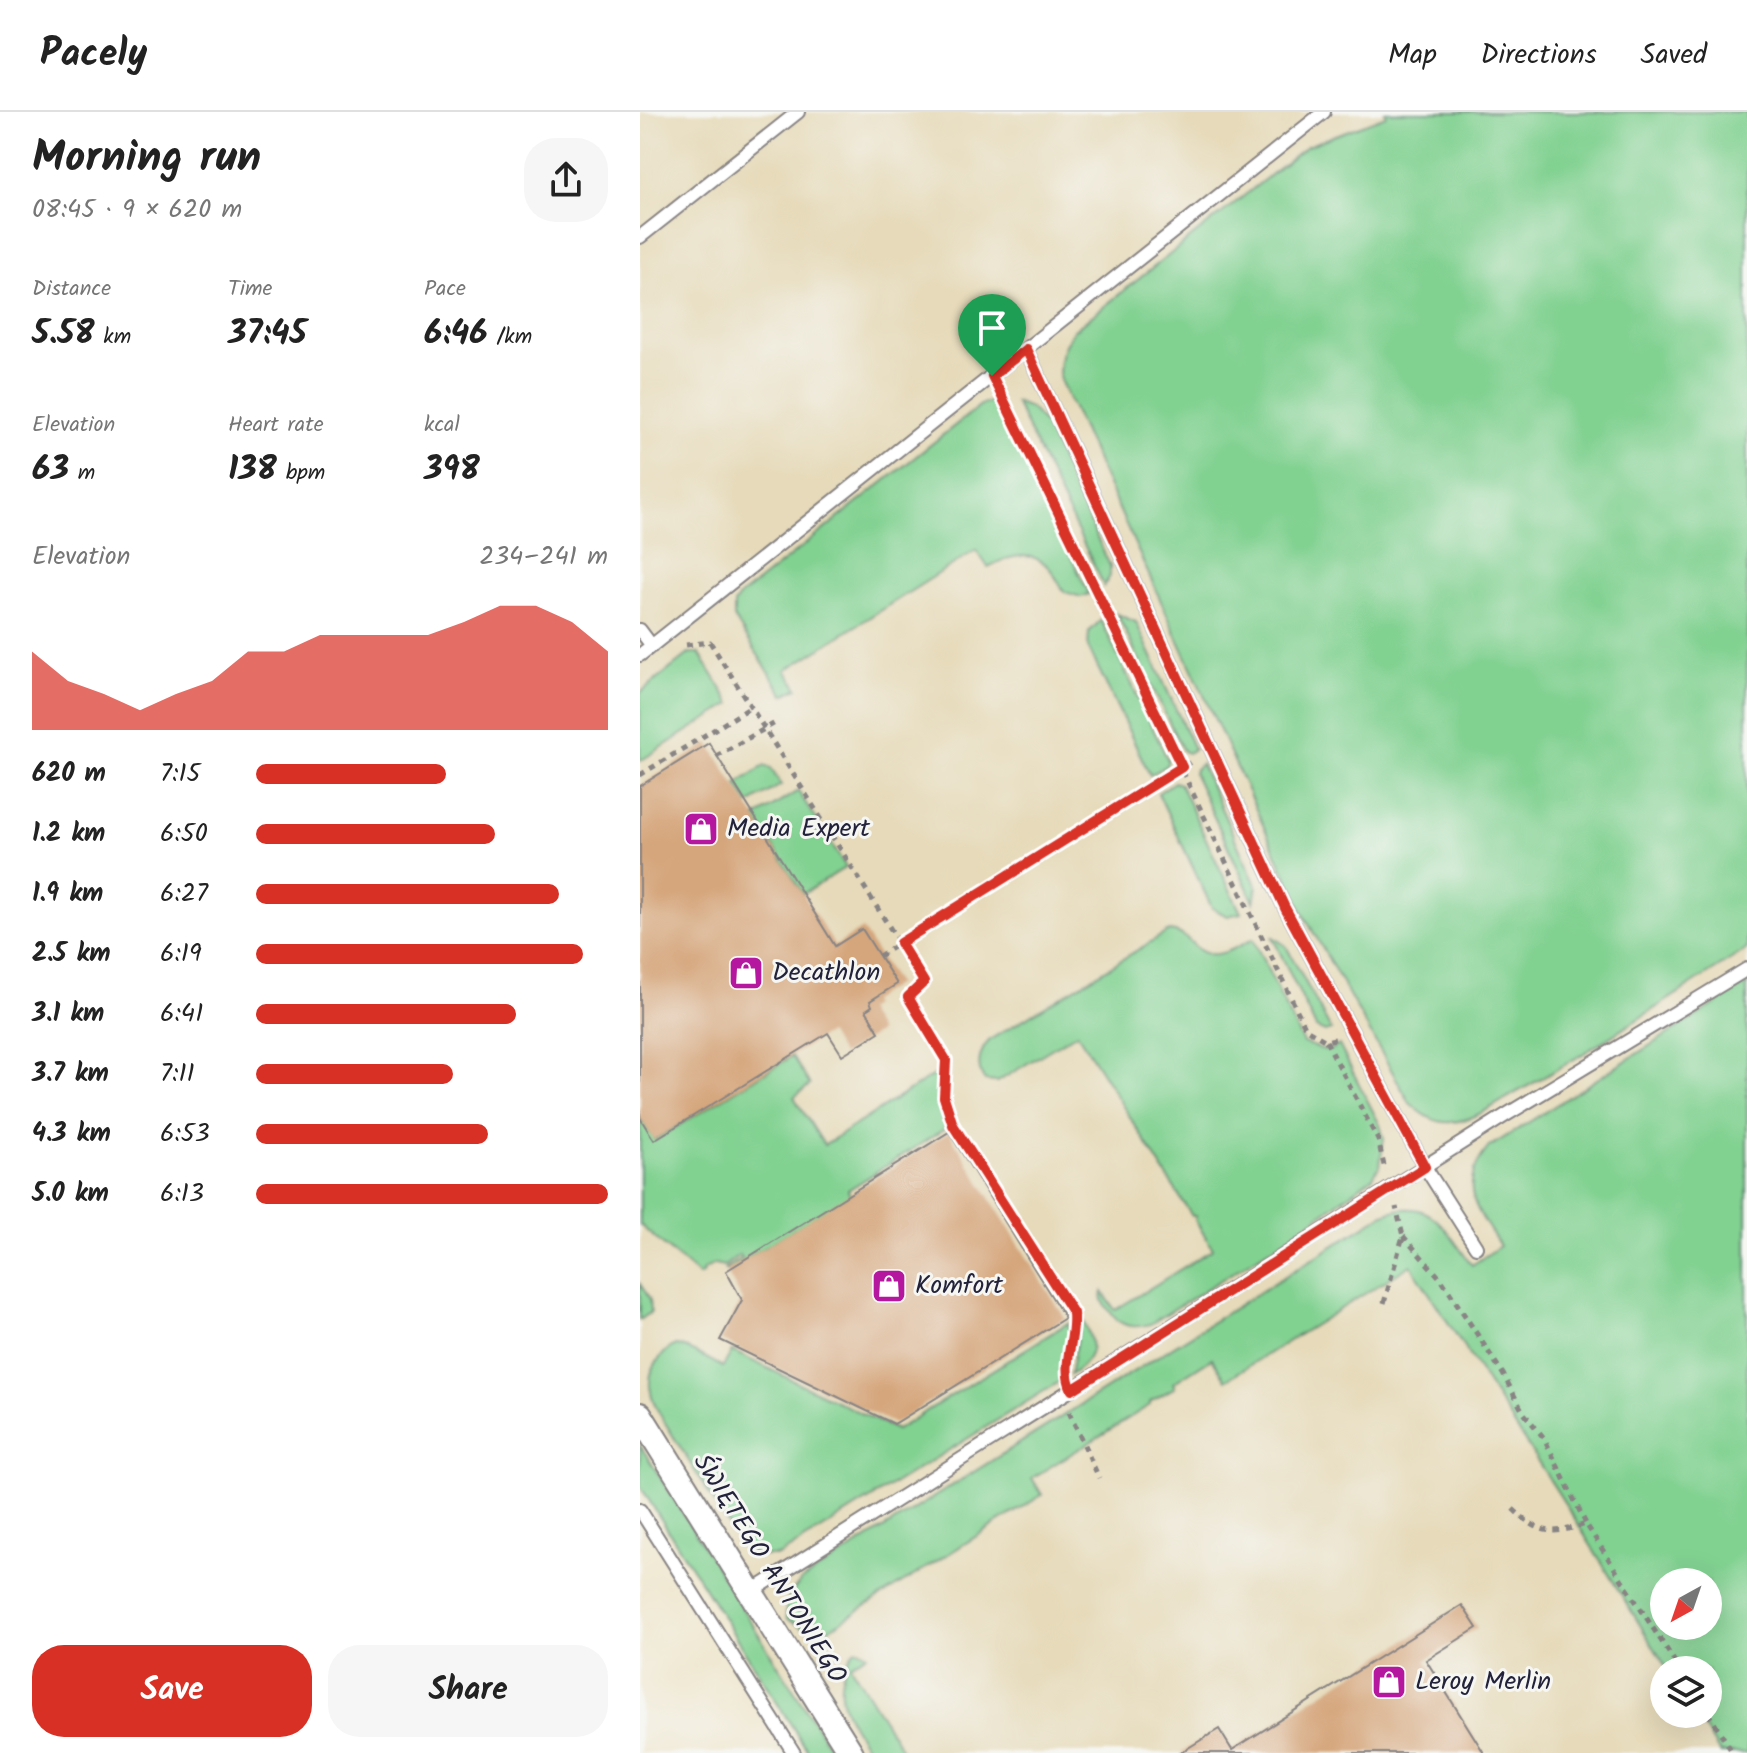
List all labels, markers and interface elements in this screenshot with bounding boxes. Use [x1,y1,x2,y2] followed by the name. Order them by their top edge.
[40,25,147,85] text: Pacely
[1388,33,1437,78] text: Map
[1481,33,1597,78] text: Directions
[1641,33,1707,78] text: Saved
[32,124,261,194] text: Morning run
[524,138,608,222] button: share
[32,189,242,231] text: 08:45 · 9 × 620 m
[32,272,111,307] text: Distance
[228,272,272,307] text: Time
[424,272,466,307] text: Pace
[958,294,1026,376] pin
[970,306,1014,350] icon: arrive
[32,307,95,361] text: 5.58
[228,307,307,361] text: 37:45
[424,307,488,361] text: 6:46
[95,320,131,355] text: km
[488,320,532,355] text: /km
[32,408,115,443] text: Elevation
[228,408,324,443] text: Heart rate
[424,408,460,443] text: kcal
[32,443,69,497] text: 63
[228,443,277,497] text: 138
[424,443,480,497] text: 398
[69,456,95,491] text: m
[277,456,325,491] text: bpm
[32,536,130,578] text: Elevation
[479,536,608,578] text: 234–241 m
[32,753,106,795] text: 620 m
[160,753,201,795] text: 7:15
[727,808,871,850] place label: Media Expert
[682,810,720,848] shop icon: Media Expert
[32,813,105,855] text: 1.2 km
[160,813,208,855] text: 6:50
[32,873,103,915] text: 1.9 km
[160,873,208,915] text: 6:27
[32,933,111,975] text: 2.5 km
[160,933,202,975] text: 6:19
[772,952,880,994] place label: Decathlon
[727,954,765,992] shop icon: Decathlon
[32,993,104,1035] text: 3.1 km
[160,993,203,1035] text: 6:41
[32,1053,109,1095] text: 3.7 km
[160,1053,195,1095] text: 7:11
[32,1113,111,1155] text: 4.3 km
[160,1113,210,1155] text: 6:53
[32,1173,109,1215] text: 5.0 km
[160,1173,204,1215] text: 6:13
[915,1265,1004,1307] place label: Komfort
[870,1267,908,1305] shop icon: Komfort
[681,1446,857,1692] street label: ŚWIĘTEGO ANTONIEGO
[1650,1568,1722,1640] north arrow
[1650,1568,1722,1728] map controls
[32,1645,312,1737] button: Save
[328,1645,608,1737] button: Share
[1650,1656,1722,1728] button: layers
[1415,1661,1551,1703] place label: Leroy Merlin
[1370,1663,1408,1701] shop icon: Leroy Merlin

